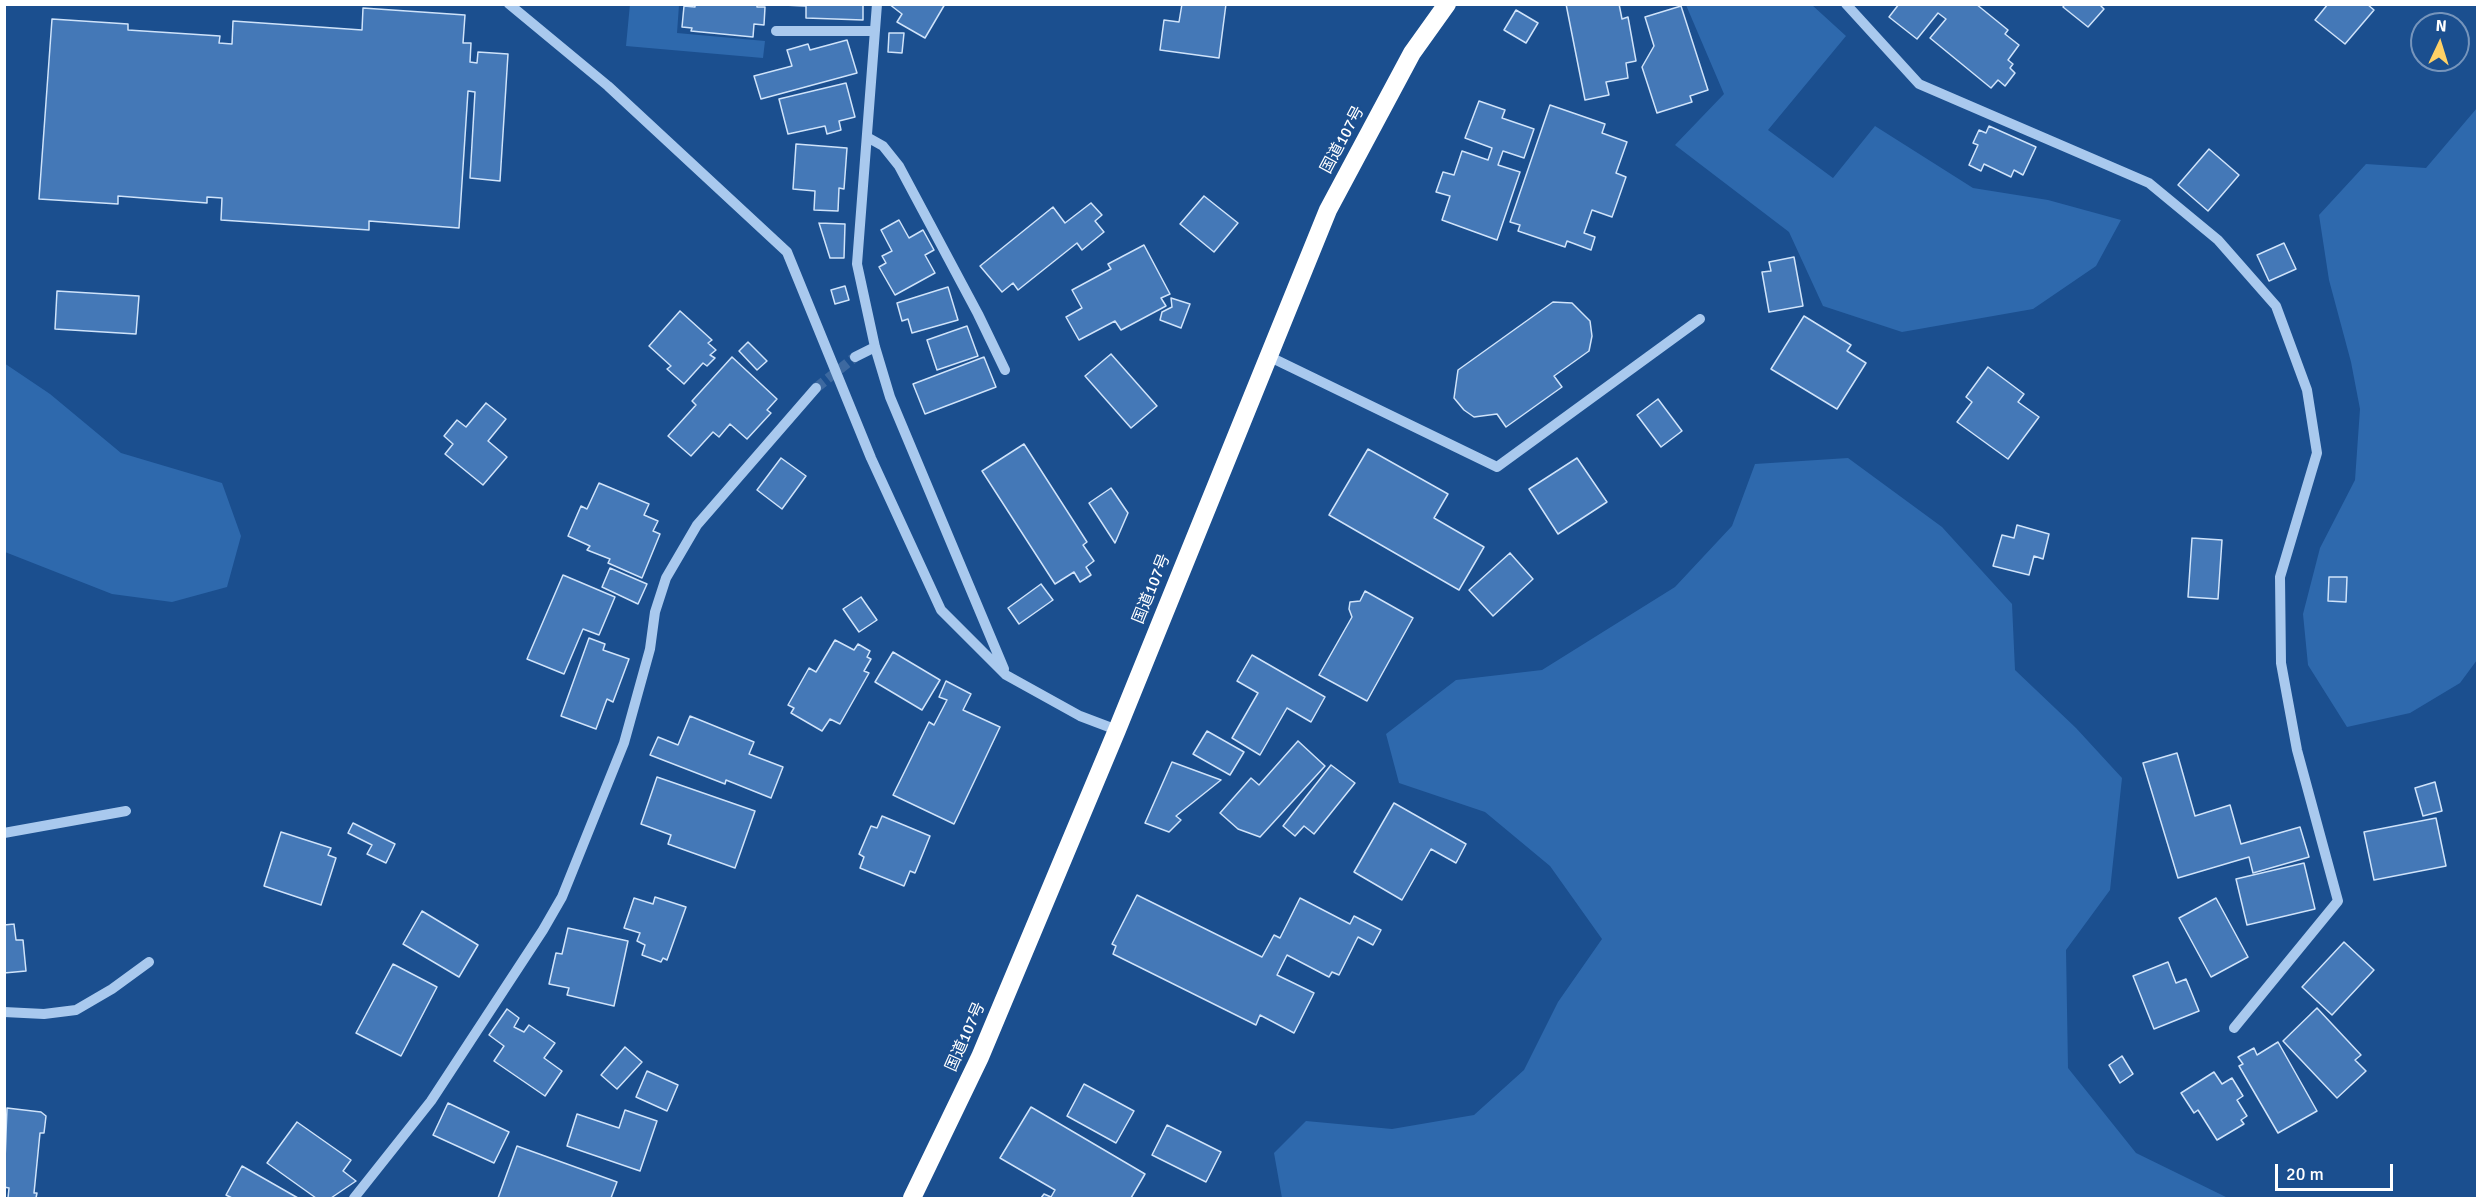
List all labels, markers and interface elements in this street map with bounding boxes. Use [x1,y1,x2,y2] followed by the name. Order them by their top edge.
[2410,12,2470,72] north arrow
[2435,16,2447,36] text: N
[1317,103,1369,177] street label: 国道107号
[1129,551,1175,627] street label: 国道107号
[942,999,990,1075] street label: 国道107号
[2278,1152,2396,1190] scale bar
[2286,1163,2324,1185] text: 20 m

